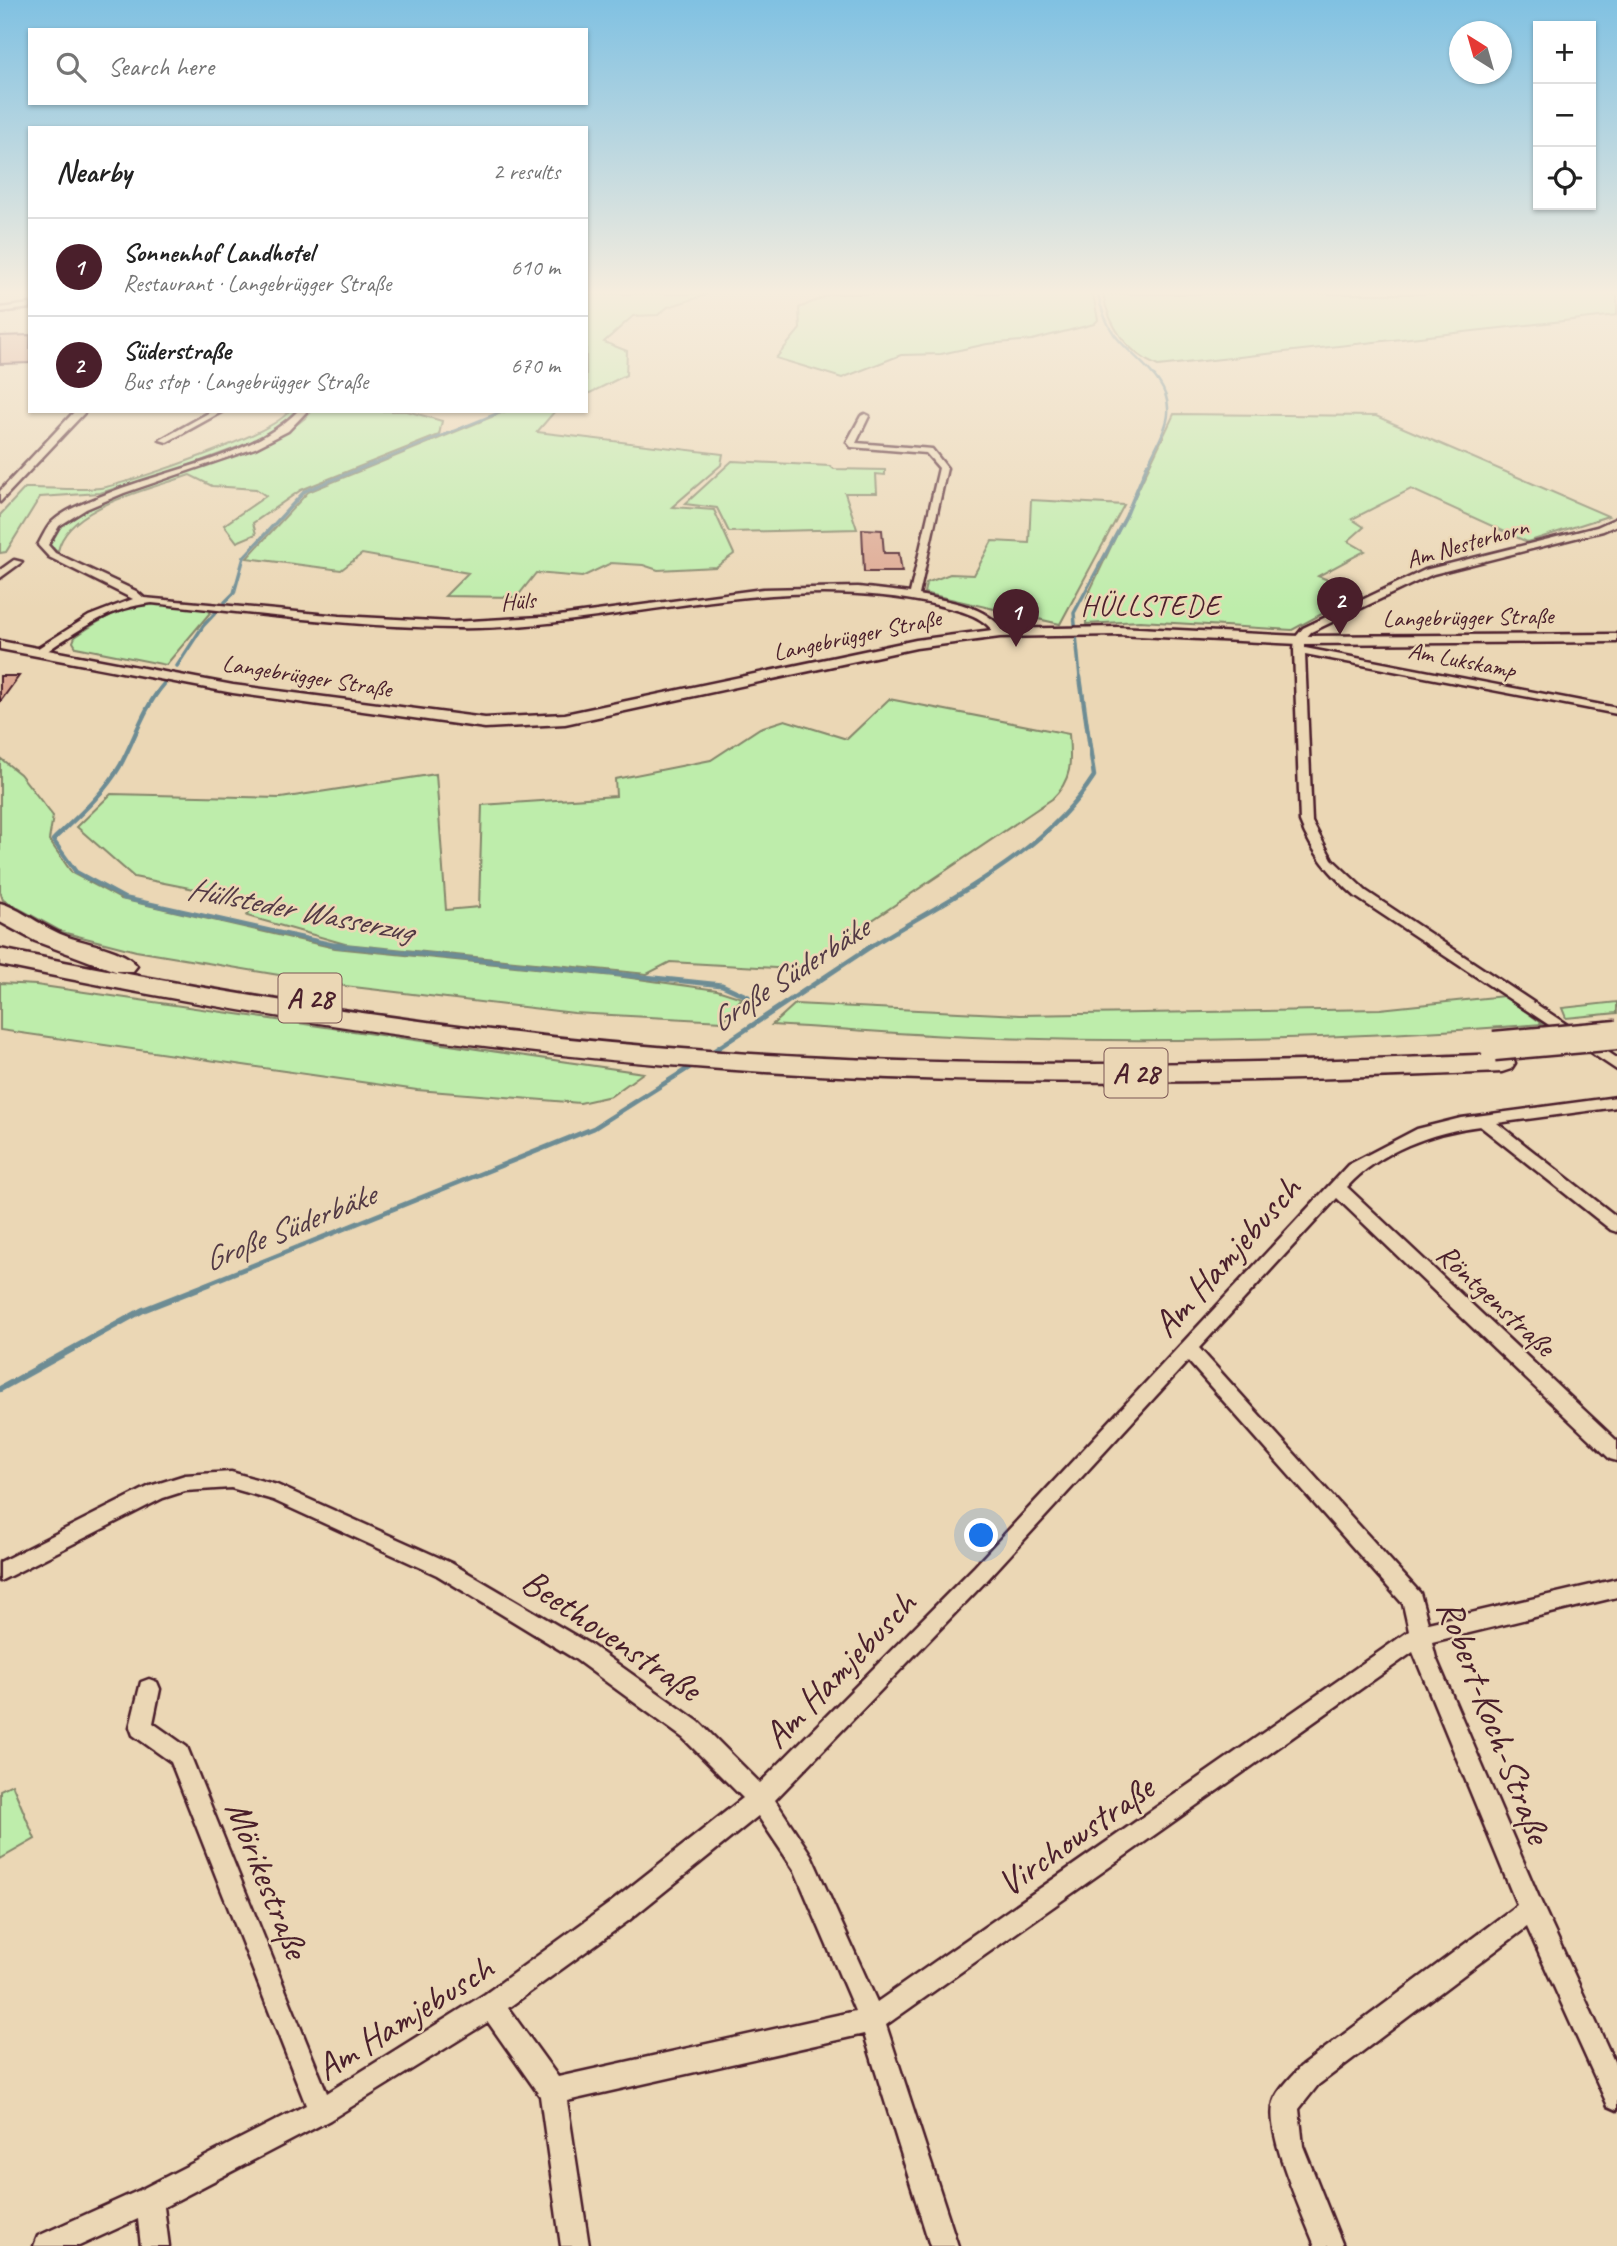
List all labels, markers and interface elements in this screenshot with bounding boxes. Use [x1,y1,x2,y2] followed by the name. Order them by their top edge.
[1449,21,1512,84] north arrow
[1533,21,1596,210] map controls
[1533,21,1596,84] button: +
[28,28,588,105] search box
[52,48,90,86] icon: search
[108,50,214,83] text: Search here
[1533,84,1596,147] button: −
[1533,147,1596,210] button: locate
[56,153,132,191] text: Nearby
[493,157,560,186] text: 2 results
[123,236,314,269] text: Sonnenhof Landhotel
[74,253,84,282] text: 1
[511,253,560,282] text: 610 m
[123,269,391,298] text: Restaurant · Langebrügger Straße
[123,334,231,367] text: Süderstraße
[74,351,84,380] text: 2
[511,351,560,380] text: 670 m
[123,367,368,396] text: Bus stop · Langebrügger Straße
[1403,511,1532,575] street label: Am Nesterhorn
[1317,577,1363,635] pin: 2
[500,585,538,617] street label: Hüls
[1081,588,1222,623] district label: HÜLLSTEDE
[993,589,1039,647] pin: 1
[1382,600,1556,633] street label: Langebrügger Straße
[770,602,946,667] street label: Langebrügger Straße
[1406,635,1520,685] street label: Am Lukskamp
[220,648,396,705] street label: Langebrügger Straße
[184,868,420,952] water label: Hüllsteder Wasserzug
[702,905,880,1041] water label: Große Süderbäke
[278,974,342,1023] road number: A 28
[1104,1048,1168,1098] road number: A 28
[1142,1165,1312,1347] street label: Am Hamjebusch
[197,1173,385,1280] water label: Große Süderbäke
[1429,1235,1565,1366] street label: Röntgenstraße
[964,1518,998,1552] your location
[513,1557,713,1713] street label: Beethovenstraße
[753,1579,927,1758] street label: Am Hamjebusch
[1427,1593,1564,1852] street label: Robert-Koch-Straße
[988,1763,1165,1906] street label: Virchowstraße
[215,1794,321,1968] street label: Mörikestraße
[307,1943,503,2091] street label: Am Hamjebusch

